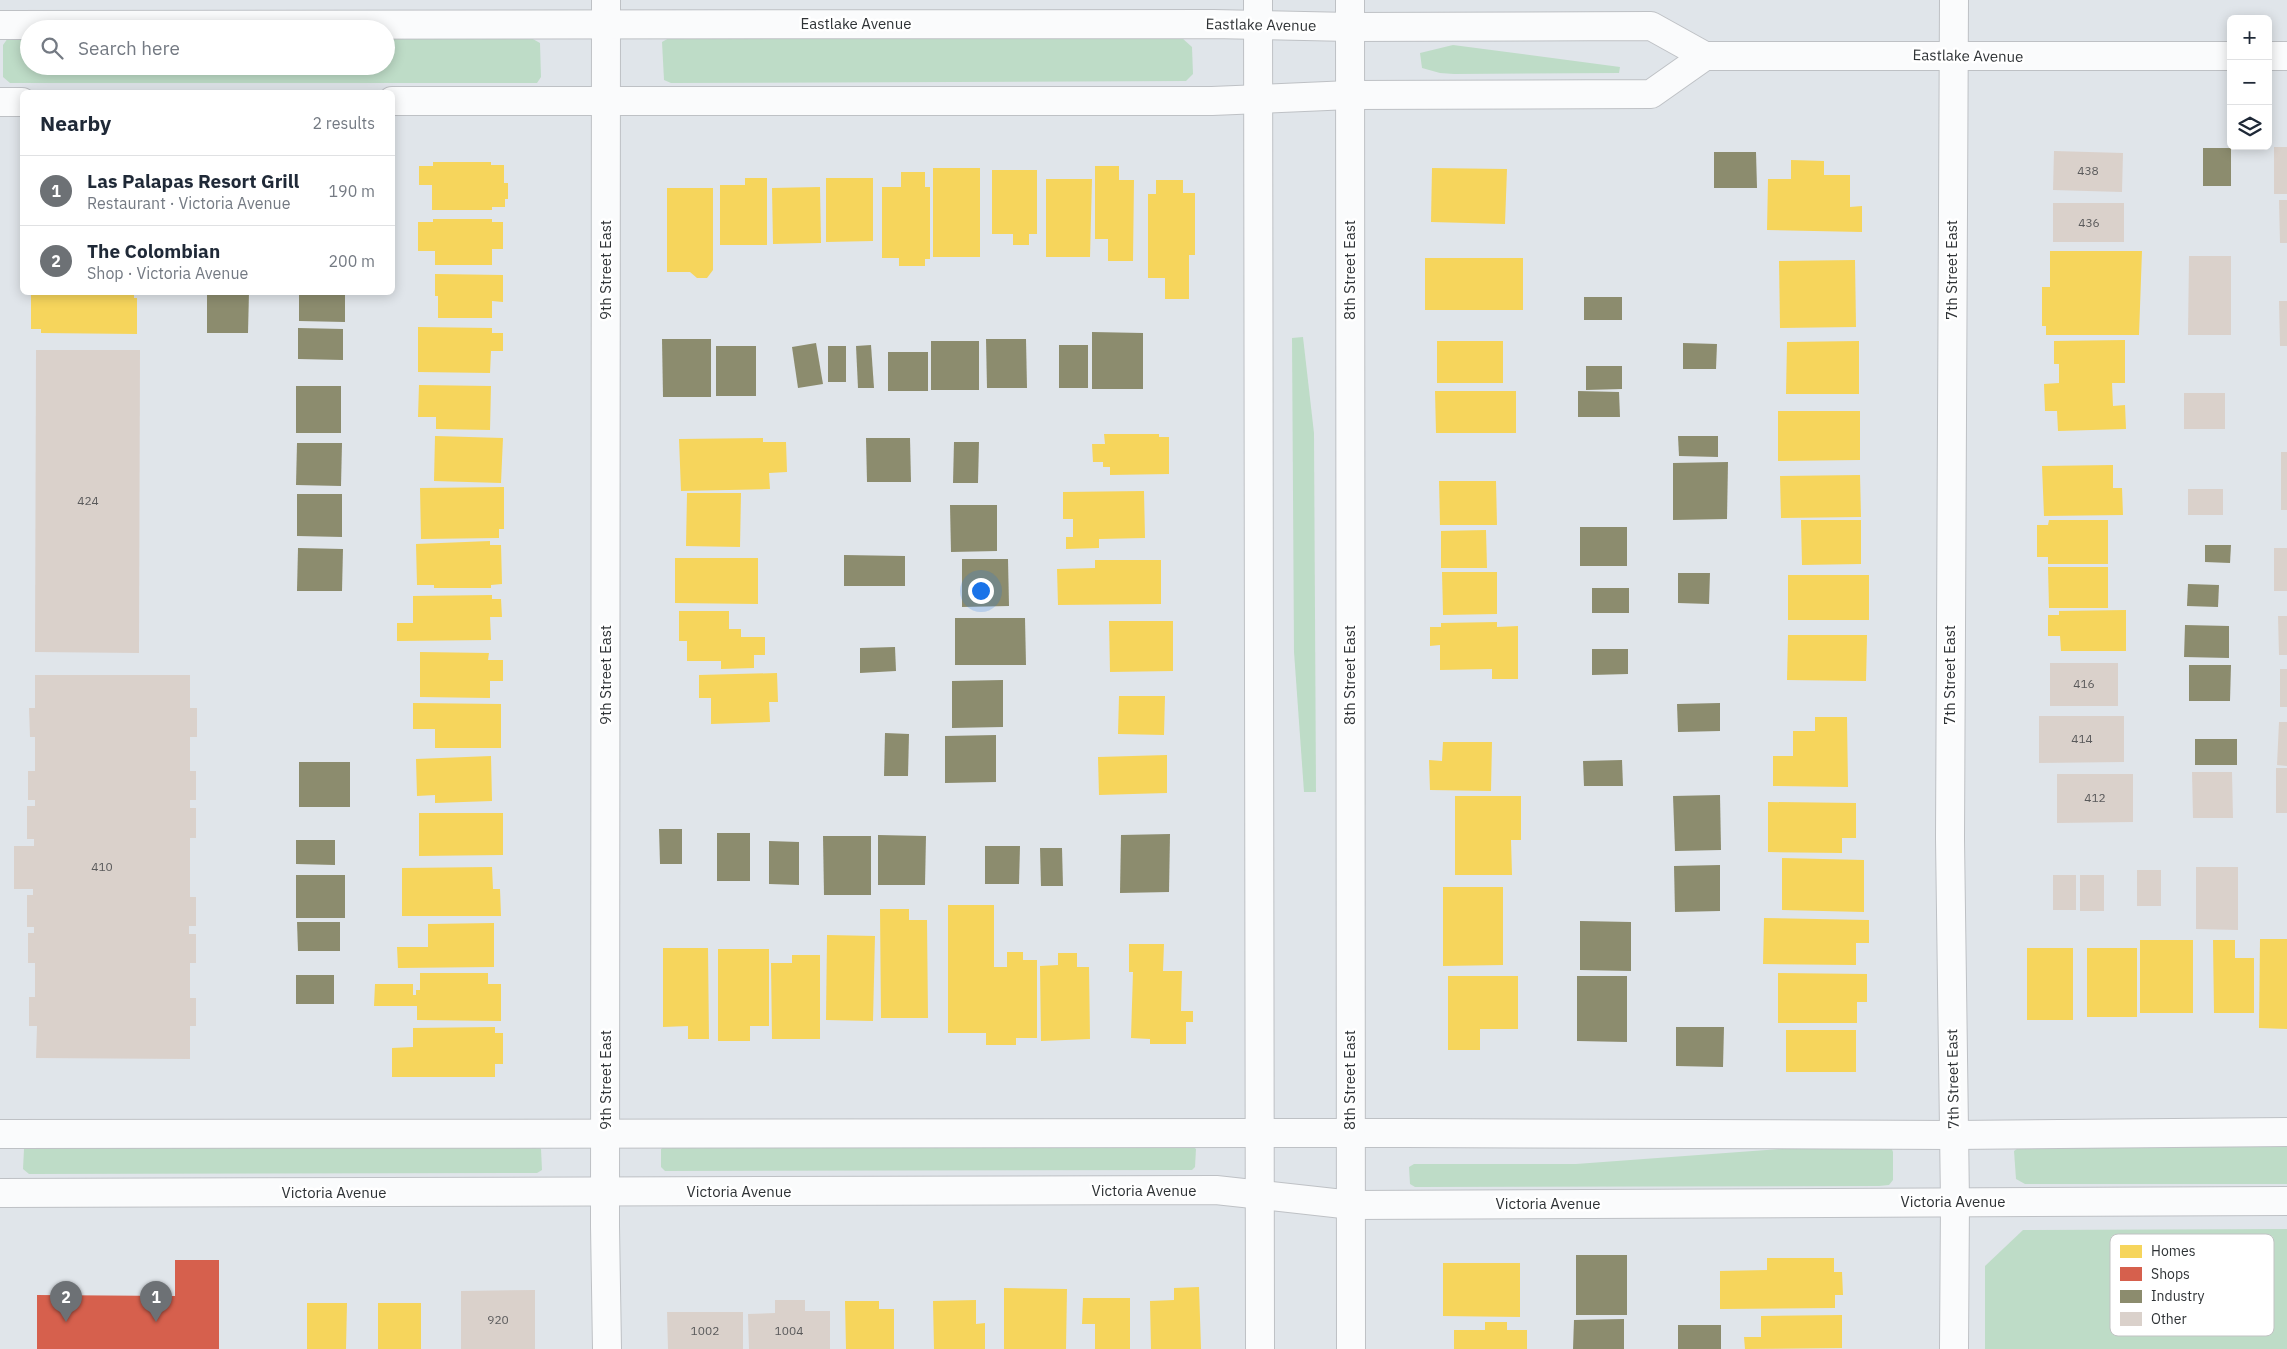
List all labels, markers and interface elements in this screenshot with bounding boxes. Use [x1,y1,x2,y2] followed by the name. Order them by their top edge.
[801,14,911,33] street label: Eastlake Avenue
[1205,14,1317,35] street label: Eastlake Avenue
[2227,15,2272,150] map controls
[2227,15,2272,60] button: +
[20,20,395,75] search box
[38,34,66,62] icon: search
[78,36,180,60] text: Search here
[1912,45,2024,66] street label: Eastlake Avenue
[2227,60,2272,105] button: −
[2227,105,2272,150] button: layers
[40,109,111,137] text: Nearby
[312,113,375,133] text: 2 results
[2077,163,2099,178] house number: 438
[87,169,299,193] text: Las Palapas Resort Grill
[51,181,61,201] text: 1
[328,181,375,201] text: 190 m
[87,193,290,213] text: Restaurant · Victoria Avenue
[2078,215,2100,230] house number: 436
[596,220,615,320] street label: 9th Street East
[1340,220,1359,320] street label: 8th Street East
[1942,220,1961,320] street label: 7th Street East
[87,239,220,263] text: The Colombian
[51,251,61,271] text: 2
[328,251,375,271] text: 200 m
[87,263,248,283] text: Shop · Victoria Avenue
[77,493,99,508] house number: 424
[968,578,994,604] your location
[596,625,615,725] street label: 9th Street East
[1340,625,1359,725] street label: 8th Street East
[1940,625,1959,725] street label: 7th Street East
[2073,676,2095,691] house number: 416
[2071,731,2093,746] house number: 414
[2084,790,2106,805] house number: 412
[91,859,113,874] house number: 410
[1942,1029,1963,1129] street label: 7th Street East
[596,1030,615,1130] street label: 9th Street East
[1340,1030,1359,1130] street label: 8th Street East
[1092,1181,1196,1200] street label: Victoria Avenue
[687,1182,791,1201] street label: Victoria Avenue
[282,1183,386,1202] street label: Victoria Avenue
[1901,1192,2005,1211] street label: Victoria Avenue
[1496,1194,1600,1213] street label: Victoria Avenue
[2110,1234,2274,1336] legend
[2151,1242,2196,1260] text: Homes
[2151,1265,2190,1283] text: Shops
[50,1281,82,1322] pin: 2
[140,1281,172,1322] pin: 1
[2151,1287,2205,1305] text: Industry
[2151,1310,2187,1328] text: Other
[487,1312,509,1327] house number: 920
[691,1323,719,1338] house number: 1002
[775,1323,803,1338] house number: 1004

